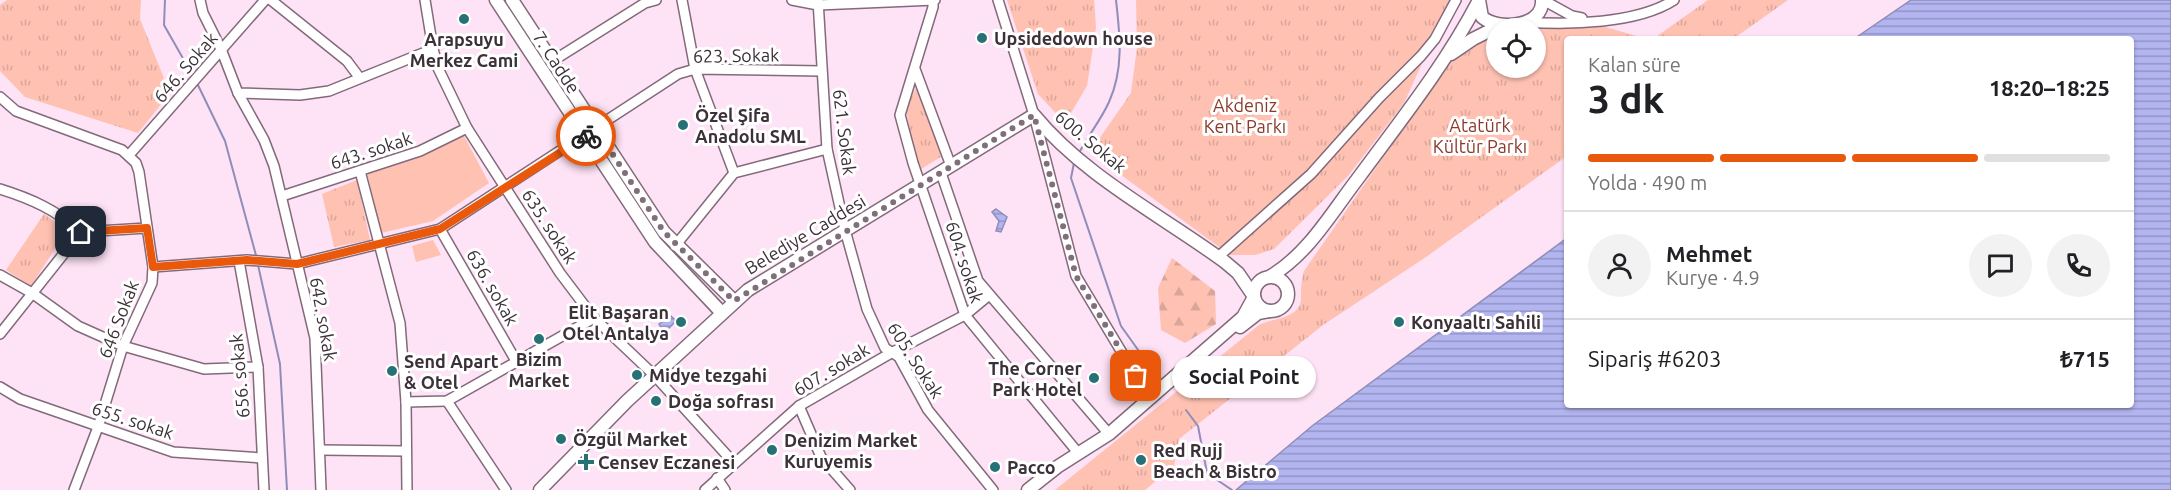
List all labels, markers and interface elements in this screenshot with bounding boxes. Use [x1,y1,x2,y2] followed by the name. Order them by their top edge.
[457,12,471,26] marker: Arapsuyu Merkez Cami
[1486,18,1546,78] map controls
[1486,18,1546,78] button: locate
[530,27,584,97] street label: 7. Cadde
[149,28,221,106] street label: 646. Sokak
[994,28,1153,48] place label: Upsidedown house
[410,29,518,70] place label: Arapsuyu Merkez Cami
[975,31,989,45] marker: Upsidedown house
[693,44,779,66] street label: 623. Sokak
[1588,53,1681,76] text: Kalan süre
[1989,75,2110,100] text: 18:20–18:25
[1588,77,1664,120] text: 3 dk
[830,88,860,176] street label: 621. Sokak
[1204,95,1286,136] park label: Akdeniz Kent Parkı
[695,105,806,146] place label: Özel Şifa Anadolu SML
[556,106,616,166] courier
[1051,106,1131,176] street label: 600. Sokak
[1433,115,1527,156] park label: Atatürk Kültür Parkı
[676,118,690,132] marker: Özel Şifa Anadolu SML
[570,120,603,153] icon: bike
[328,127,414,173] street label: 643. sokak
[1588,171,1707,194] text: Yolda · 490 m
[519,185,581,267] street label: 635. sokak
[741,190,869,278] street label: Belediye Caddesi
[55,206,106,257] pin
[64,215,97,248] icon: home
[942,219,988,305] street label: 604. sokak
[1588,234,1651,297] button: person
[1969,234,2032,297] button: chat
[2047,234,2110,297] button: phone
[1666,241,1752,266] text: Mehmet
[463,245,523,329] street label: 636. sokak
[1666,266,1760,289] text: Kurye · 4.9
[307,276,341,362] street label: 642. sokak
[94,277,142,361] street label: 646 Sokak
[562,302,669,343] place label: Elit Başaran Otel Antalya
[1411,312,1541,332] place label: Konyaaltı Sahili
[674,315,688,329] marker: Elit Başaran Otel Antalya
[1392,315,1406,329] marker: Konyaaltı Sahili
[884,318,948,402] street label: 605. Sokak
[532,332,546,346] marker: Bizim Market
[225,333,253,419] street label: 656. sokak
[790,339,872,399] street label: 607. sokak
[1588,346,1721,371] text: Sipariş #6203
[2060,346,2110,371] text: ₺715
[509,349,570,390] place label: Bizim Market
[1110,350,1161,401] pin
[404,351,499,392] place label: Send Apart & Otel
[1172,355,1316,397] callout: Social Point
[988,358,1083,399] place label: The Corner Park Hotel
[1119,359,1152,392] icon: bag
[385,364,399,378] marker: Send Apart & Otel
[649,365,767,385] place label: Midye tezgahi
[1189,365,1299,388] text: Social Point
[630,368,644,382] marker: Midye tezgahi
[1087,371,1101,385] marker: The Corner Park Hotel
[668,391,774,411] place label: Doğa sofrası
[649,394,663,408] marker: Doğa sofrası
[90,397,176,443] street label: 655. sokak
[573,429,688,449] place label: Özgül Market
[784,430,918,471] place label: Denizim Market Kuruyemis
[554,432,568,446] marker: Özgül Market
[1153,440,1277,481] place label: Red Rujj Beach & Bistro
[765,443,779,457] marker: Denizim Market Kuruyemis
[598,452,735,472] place label: Censev Eczanesi
[1134,453,1148,467] marker: Red Rujj Beach & Bistro
[579,455,593,469] marker: Censev Eczanesi
[1007,457,1056,477] place label: Pacco
[988,460,1002,474] marker: Pacco

